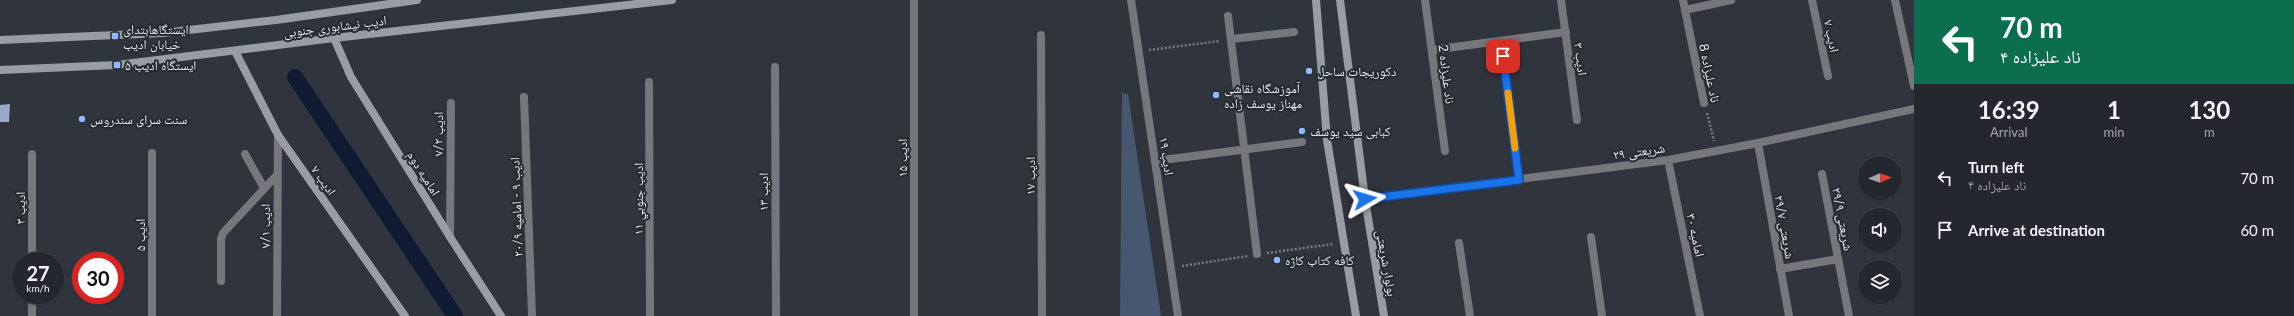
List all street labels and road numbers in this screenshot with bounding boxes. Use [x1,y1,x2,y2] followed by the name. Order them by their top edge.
[283,12,388,41] street label: ادیب نیشابوری جنوبی
[1820,18,1843,54] street label: ادیب ۷
[1571,42,1591,76] street label: ادیب ۳
[1695,42,1724,104] street label: ناد علیزاده 8
[1434,43,1459,105] street label: ناد علیزاده 2
[430,112,446,156] street label: ادیب ۷/۲
[1156,136,1178,176] street label: ادیب ۱۹
[894,139,910,177] street label: ادیب ۱۵
[1612,139,1666,164] street label: شریعتی ۲۹
[403,148,444,199] street label: امامیه دوم
[506,157,526,257] street label: ادیب ۹ - امامیه ۲۰/۹
[1022,157,1038,195] street label: ادیب ۱۷
[308,162,340,198] street label: ادیب ۷
[630,163,649,235] street label: ادیب جنوبي ١١
[755,173,771,211] street label: ادیب ۱۳
[1828,186,1857,252] street label: شریعتی ۲۹/۹
[12,192,28,224] street label: ادیب ۳
[1771,194,1798,260] street label: شریعتی ۲۹/۷
[257,204,273,248] street label: ادیب ۷/۱
[1683,212,1708,258] street label: امامیه ۳۰
[132,219,148,251] street label: ادیب ۵
[1372,229,1401,298] street label: بولوار شریعتی

